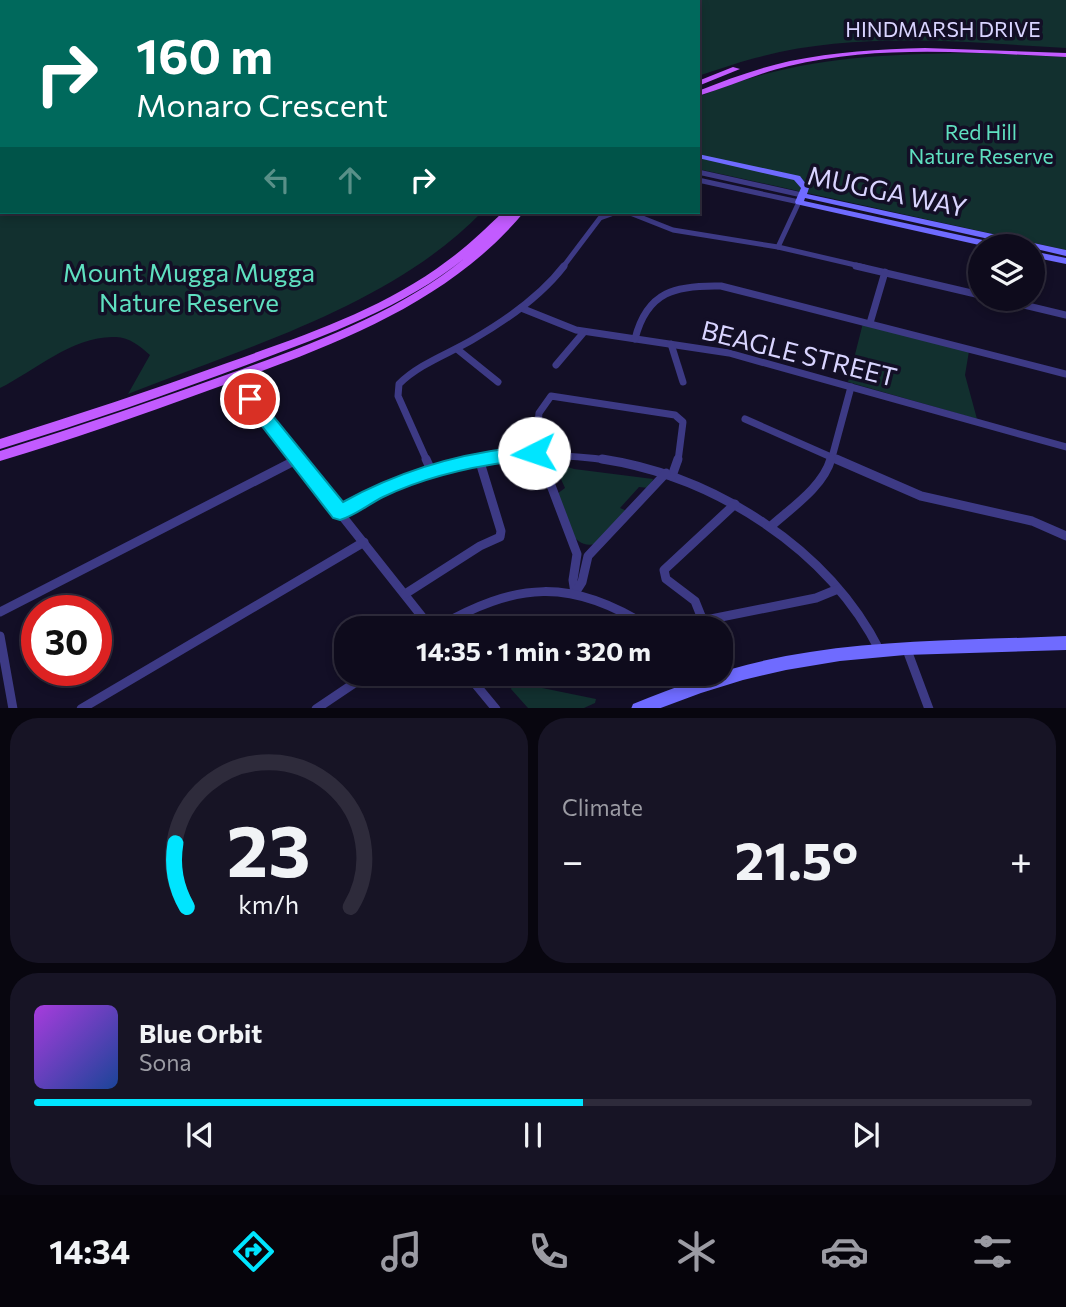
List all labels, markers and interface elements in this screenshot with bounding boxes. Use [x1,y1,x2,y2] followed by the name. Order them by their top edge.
[845,16,1041,41] street label: HINDMARSH DRIVE
[136,24,273,84] text: 160 m
[21,28,112,119] icon: right
[136,84,388,124] text: Monaro Crescent
[908,119,1054,168] park label: Red Hill Nature Reserve
[805,159,970,223] street label: MUGGA WAY
[258,161,296,199] icon: left
[331,161,369,199] icon: ahead
[404,161,442,199] icon: right
[968,234,1045,311] map controls
[968,234,1045,311] button: layers
[63,256,315,317] park label: Mount Mugga Mugga Nature Reserve
[698,313,900,392] street label: BEAGLE STREET
[220,369,280,429] pin
[231,380,269,418] icon: arrive
[497,416,571,490] position arrow
[21,595,112,686] speed limit sign: 30
[416,635,651,666] text: 14:35 · 1 min · 320 m
[562,793,643,821] text: Climate
[227,803,311,892] text: 23
[735,827,858,891] text: 21.5°
[562,836,584,883] text: −
[1010,836,1032,883] text: +
[239,888,299,918] text: km/h
[139,1017,262,1048] text: Blue Orbit
[139,1048,191,1076] text: Sona
[181,1116,219,1154] icon: previous
[514,1116,552,1154] icon: pause
[847,1116,885,1154] icon: next
[229,1227,278,1276] icon: directions
[377,1227,426,1276] icon: music
[524,1227,573,1276] icon: phone
[672,1227,721,1276] icon: climate
[820,1227,869,1276] icon: car
[968,1227,1017,1276] icon: filters
[49,1231,130,1271] text: 14:34

